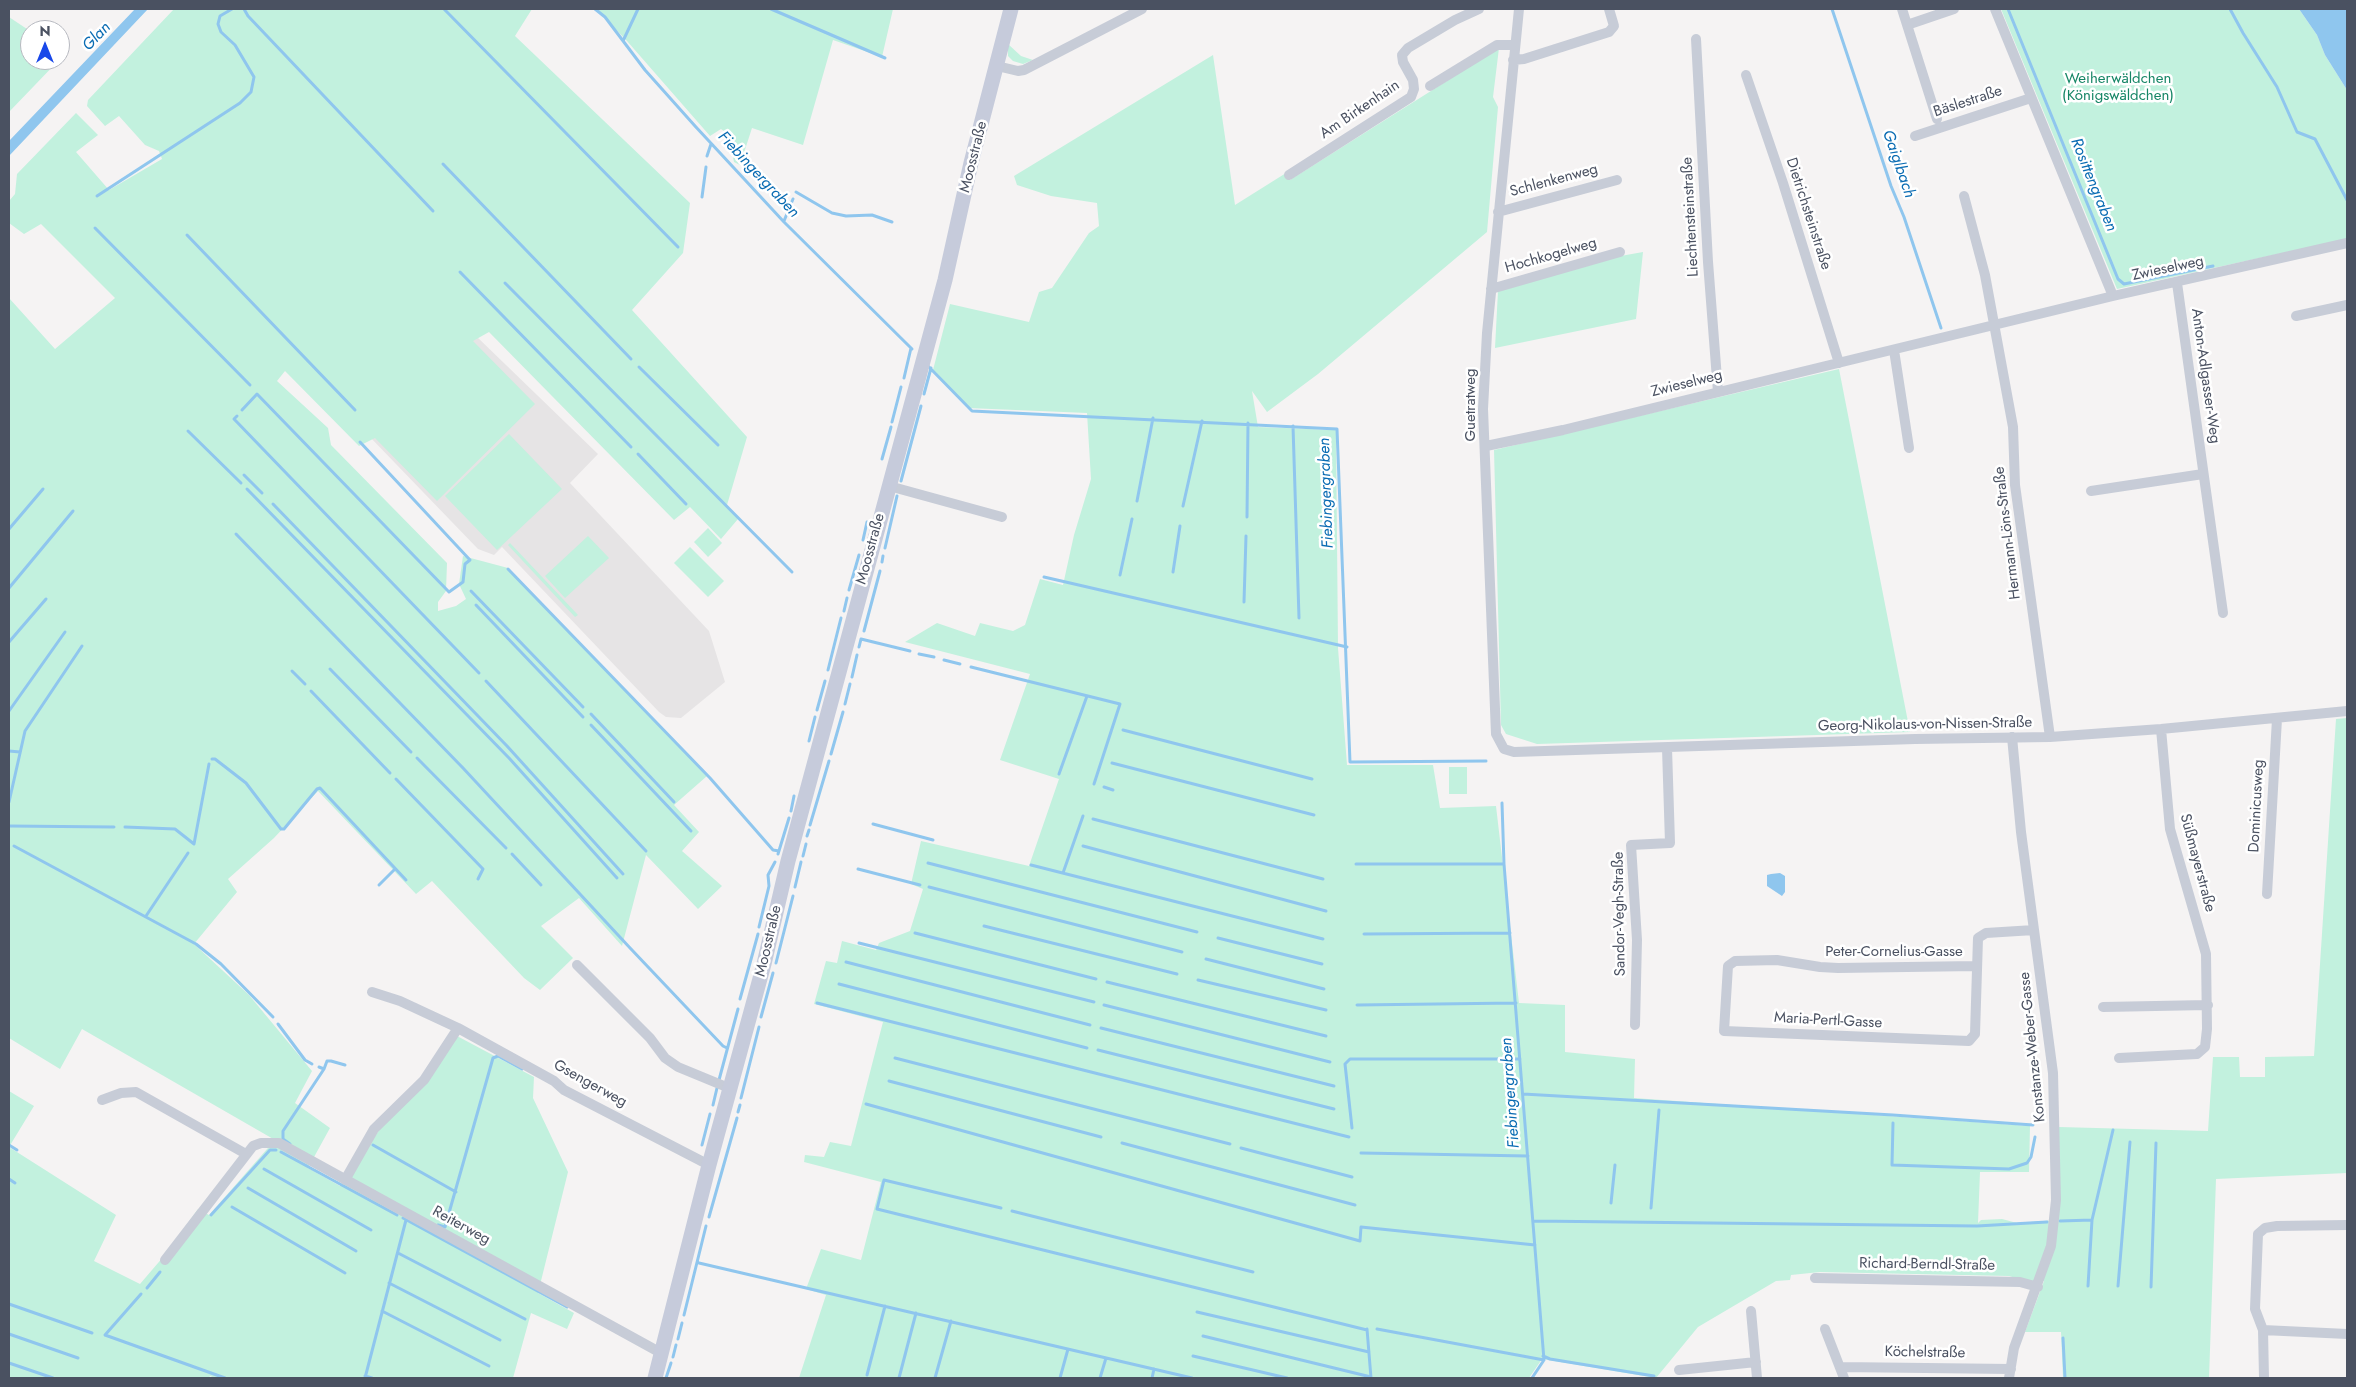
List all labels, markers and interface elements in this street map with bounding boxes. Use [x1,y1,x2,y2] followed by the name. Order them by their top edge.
[79,19,115,55] water label: Glan
[20,20,70,70] north arrow
[39,21,51,41] text: N
[2062,70,2174,105] park label: Weiherwäldchen (Königswäldchen)
[1317,77,1403,143] street label: Am Birkenhain
[1931,82,2005,122] street label: Bäslestraße
[956,120,992,194] street label: Moosstraße
[713,128,803,222] water label: Fiebingergraben
[1877,128,1919,200] water label: Gaiglbach
[2066,135,2120,235] water label: Rosittengraben
[1781,156,1835,272] street label: Dietrichsteinstraße
[1679,157,1703,277] street label: Liechtensteinstraße
[1508,161,1600,201] street label: Schlenkenweg
[1503,234,1599,278] street label: Hochkogelweg
[2131,253,2205,285] street label: Zwieselweg
[2187,307,2223,445] street label: Anton-Adlgasser-Weg
[1650,366,1724,402] street label: Zwieselweg
[1462,368,1480,442] street label: Guetratweg
[1315,437,1339,549] water label: Fiebingergraben
[1991,466,2025,600] street label: Hermann-Löns-Straße
[853,512,889,586] street label: Moosstraße
[1818,714,2032,736] street label: Georg-Nikolaus-von-Nissen-Straße
[2246,759,2268,853] street label: Dominicusweg
[2175,812,2219,914] street label: Süßmayerstraße
[1610,851,1630,977] street label: Sandor-Vegh-Straße
[752,904,786,978] street label: Moosstraße
[1825,943,1963,961] street label: Peter-Cornelius-Gasse
[2016,971,2050,1123] street label: Konstanze-Weber-Gasse
[1773,1009,1883,1033] street label: Maria-Pertl-Gasse
[1498,1037,1524,1149] water label: Fiebingergraben
[550,1056,630,1112] street label: Gsengerweg
[429,1203,493,1249] street label: Reiterweg
[1859,1255,1995,1275] street label: Richard-Berndl-Straße
[1885,1343,1965,1363] street label: Köchelstraße

